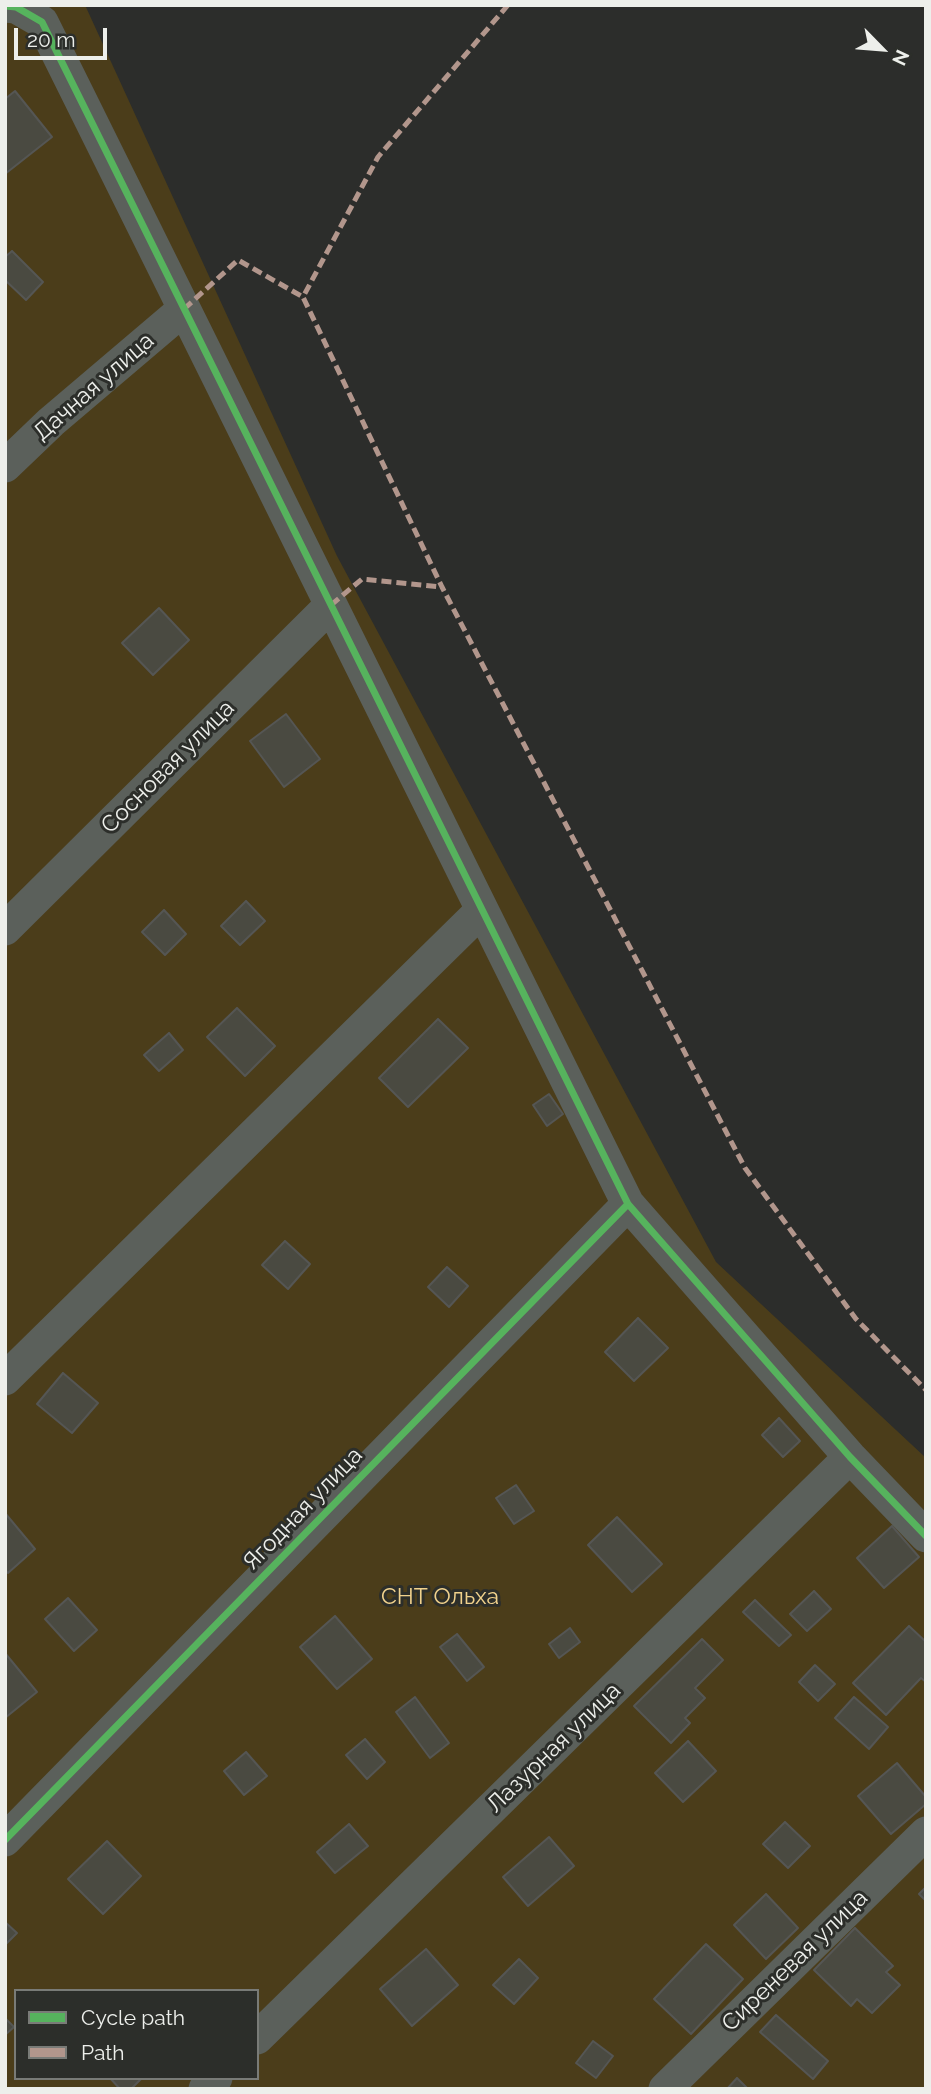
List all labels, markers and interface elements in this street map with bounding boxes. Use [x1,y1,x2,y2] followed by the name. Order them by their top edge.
[18,14,110,58] scale bar
[847,14,917,84] north arrow
[27,27,75,52] text: 20 m
[888,47,914,69] text: N
[28,327,160,447] street label: Дачная улица
[96,695,240,839] street label: Сосновая улица
[238,1442,368,1576] street label: Ягодная улица
[381,1583,499,1611] park label: СНТ Ольха
[481,1677,627,1819] street label: Лазурная улица
[716,1884,874,2038] street label: Сиреневая улица
[14,1989,259,2080] legend
[81,2005,185,2030] text: Cycle path
[81,2040,125,2065] text: Path

